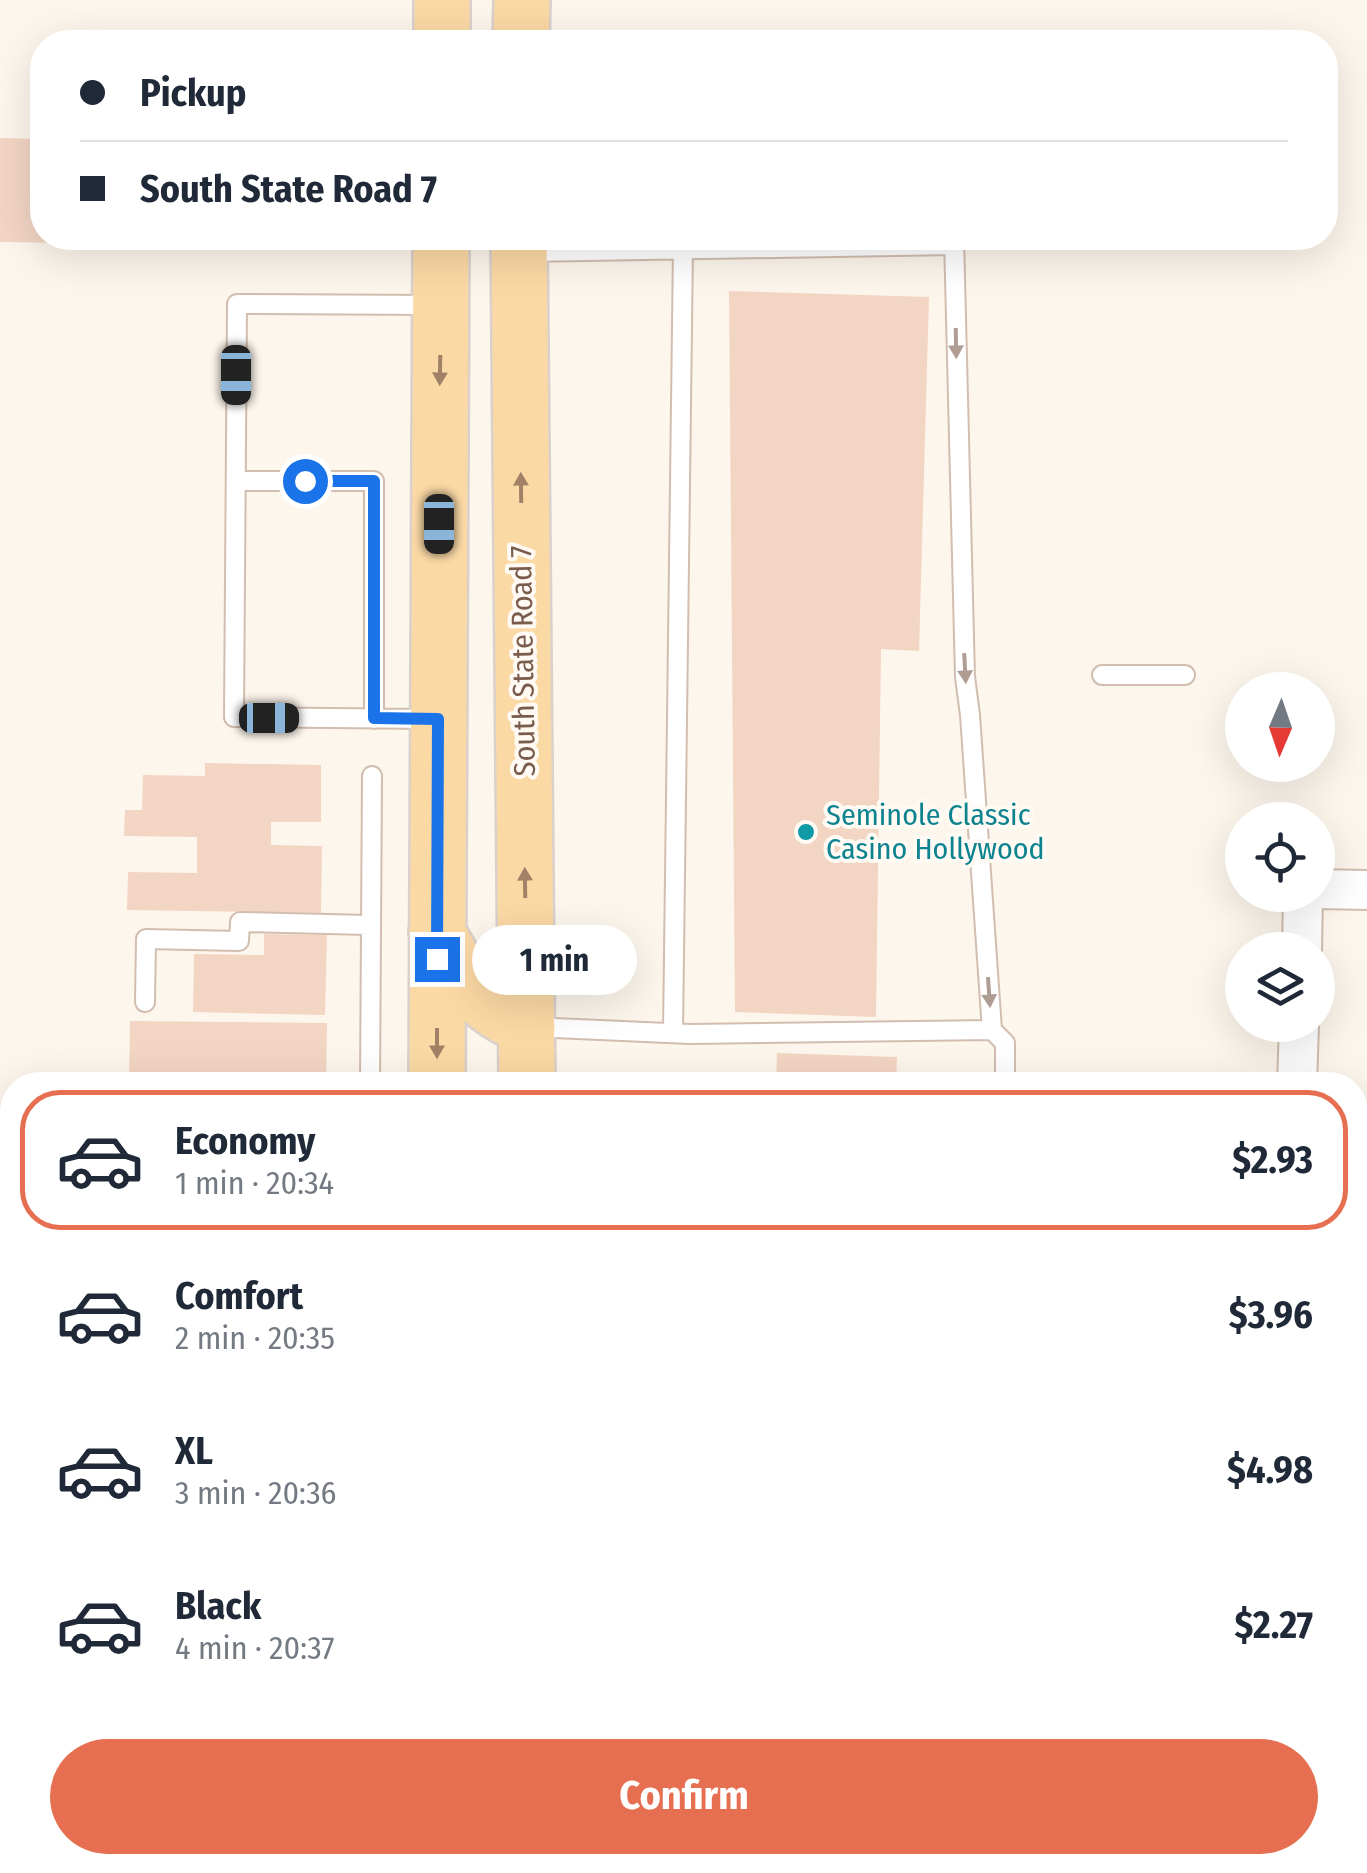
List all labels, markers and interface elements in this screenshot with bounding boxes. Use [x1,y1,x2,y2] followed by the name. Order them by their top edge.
[140,70,246,116] text: Pickup
[140,166,437,212] text: South State Road 7
[949,327,965,359] one-way arrow
[221,345,251,405] car
[431,354,447,386] one-way arrow
[283,459,328,504] route start
[513,471,529,503] one-way arrow
[424,494,454,554] car
[503,545,543,777] street label: South State Road 7
[957,652,973,684] one-way arrow
[1225,672,1335,782] north arrow
[1225,672,1335,1042] map controls
[239,703,299,733] car
[826,797,1045,867] place label: Seminole Classic Casino Hollywood
[1225,802,1335,912] button: locate
[795,821,817,843] marker: Seminole Classic Casino Hollywood
[517,866,533,898] one-way arrow
[472,924,637,994] callout: 1 min
[1225,932,1335,1042] button: layers
[415,937,460,982] route end
[520,941,589,979] text: 1 min
[981,976,997,1008] one-way arrow
[429,1028,445,1060] one-way arrow
[55,1115,145,1205] icon: car
[175,1118,315,1164] text: Economy
[1232,1137,1313,1183] text: $2.93
[175,1164,334,1202] text: 1 min · 20:34
[55,1270,145,1360] icon: car
[175,1273,303,1319] text: Comfort
[1229,1292,1313,1338] text: $3.96
[175,1319,335,1357] text: 2 min · 20:35
[55,1425,145,1515] icon: car
[175,1428,213,1474] text: XL
[1227,1447,1313,1493] text: $4.98
[175,1474,336,1512] text: 3 min · 20:36
[55,1580,145,1670] icon: car
[175,1583,261,1629] text: Black
[1235,1602,1313,1648] text: $2.27
[175,1629,334,1667] text: 4 min · 20:37
[50,1739,1318,1854] button: Confirm

